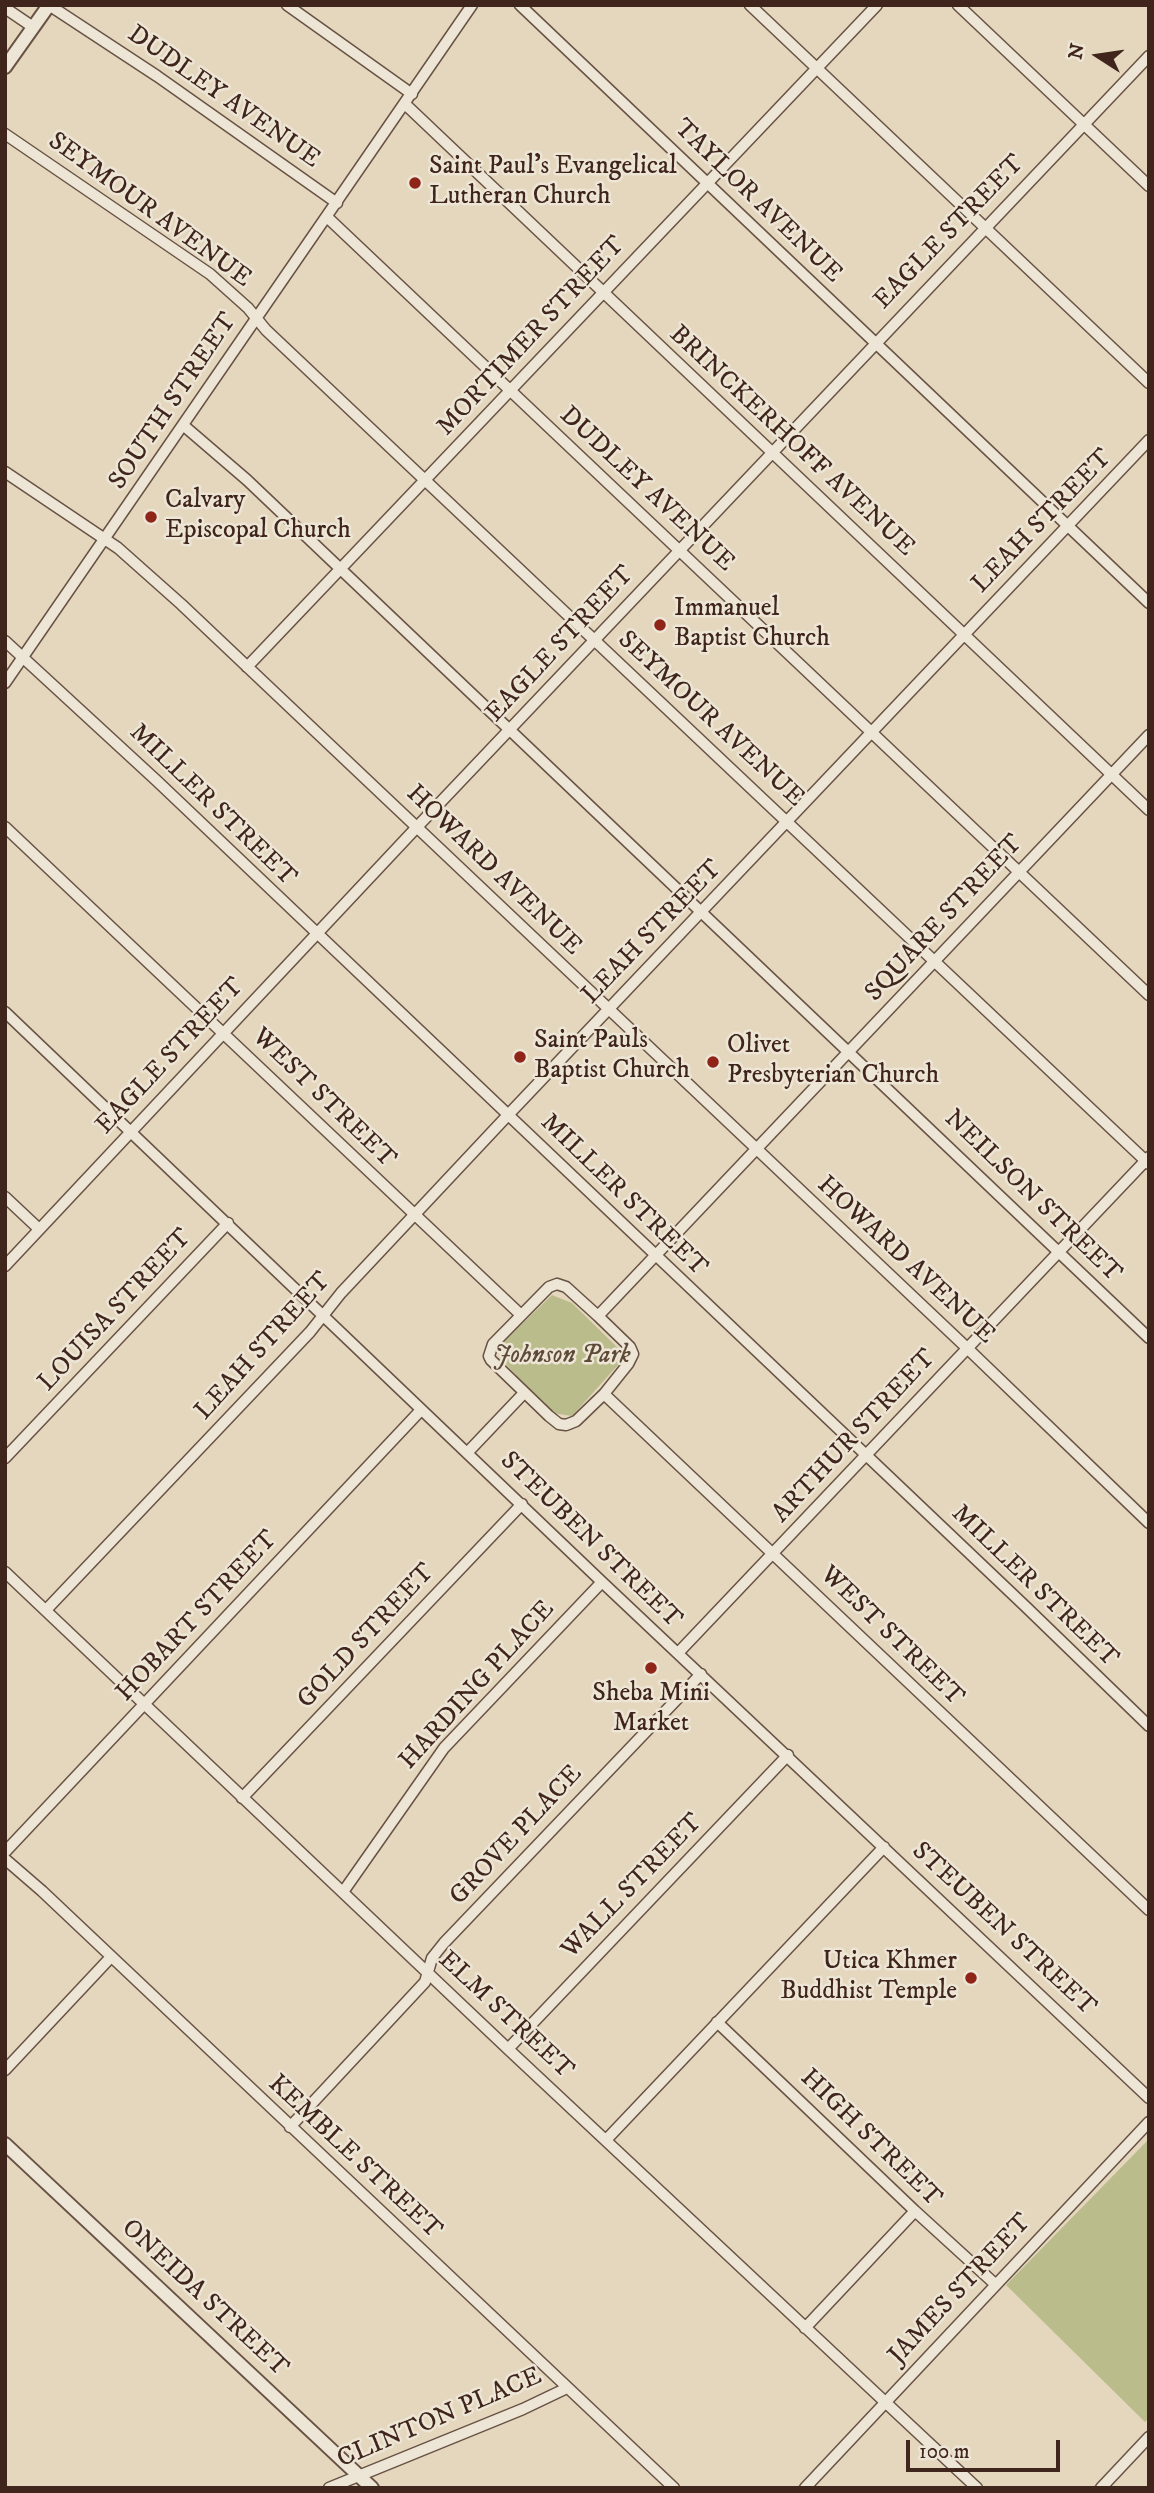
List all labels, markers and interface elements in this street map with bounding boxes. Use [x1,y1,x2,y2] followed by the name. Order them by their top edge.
[121,20,325,176] street label: DUDLEY AVENUE
[1063,21,1133,91] north arrow
[1064,42,1090,62] text: N
[666,114,848,290] street label: TAYLOR AVENUE
[41,127,257,295] street label: SEYMOUR AVENUE
[868,149,1032,317] street label: EAGLE STREET
[429,152,677,214] place label: Saint Paul's Evangelical Lutheran Church
[407,175,423,191] marker: Saint Paul's Evangelical Lutheran Church
[431,231,633,443] street label: MORTIMER STREET
[103,308,245,496] street label: SOUTH STREET
[662,320,920,564] street label: BRINCKERHOFF AVENUE
[552,401,740,579] street label: DUDLEY AVENUE
[966,443,1120,601] street label: LEAH STREET
[165,486,351,548] place label: Calvary Episcopal Church
[143,509,159,525] marker: Calvary Episcopal Church
[480,560,642,730] street label: EAGLE STREET
[674,594,830,656] place label: Immanuel Baptist Church
[652,617,668,633] marker: Immanuel Baptist Church
[610,625,810,815] street label: SEYMOUR AVENUE
[122,718,302,894] street label: MILLER STREET
[399,779,587,963] street label: HOWARD AVENUE
[860,829,1030,1009] street label: SQUARE STREET
[576,854,730,1012] street label: LEAH STREET
[90,972,252,1142] street label: EAGLE STREET
[244,1022,402,1176] street label: WEST STREET
[534,1026,690,1088] place label: Saint Pauls Baptist Church
[727,1031,939,1092] place label: Olivet Presbyterian Church
[512,1049,528,1065] marker: Saint Pauls Baptist Church
[705,1054,721,1070] marker: Olivet Presbyterian Church
[937,1104,1127,1290] street label: NEILSON STREET
[533,1108,713,1284] street label: MILLER STREET
[810,1170,1000,1352] street label: HOWARD AVENUE
[33,1223,199,1399] street label: LOUISA STREET
[189,1267,339,1427] street label: LEAH STREET
[493,1341,631,1373] park label: Johnson Park
[767,1344,943,1530] street label: ARTHUR STREET
[493,1446,687,1636] street label: STEUBEN STREET
[944,1499,1124,1675] street label: MILLER STREET
[111,1525,285,1709] street label: HOBART STREET
[292,1558,442,1716] street label: GOLD STREET
[812,1560,970,1714] street label: WEST STREET
[394,1595,562,1777] street label: HARDING PLACE
[643,1660,659,1676] marker: Sheba Mini Market
[592,1679,710,1740] place label: Sheba Mini Market
[444,1760,590,1912] street label: GROVE PLACE
[556,1808,710,1966] street label: WALL STREET
[904,1837,1102,2023] street label: STEUBEN STREET
[431,1945,579,2087] street label: ELM STREET
[780,1947,957,2008] place label: Utica Khmer Buddhist Temple
[963,1970,979,1986] marker: Utica Khmer Buddhist Temple
[793,2064,947,2214] street label: HIGH STREET
[260,2069,448,2247] street label: KEMBLE STREET
[883,2208,1039,2372] street label: JAMES STREET
[114,2214,294,2384] street label: ONEIDA STREET
[333,2362,547,2476] street label: CLINTON PLACE
[909,2426,1063,2470] scale bar
[919,2439,970,2465] text: 100 m

